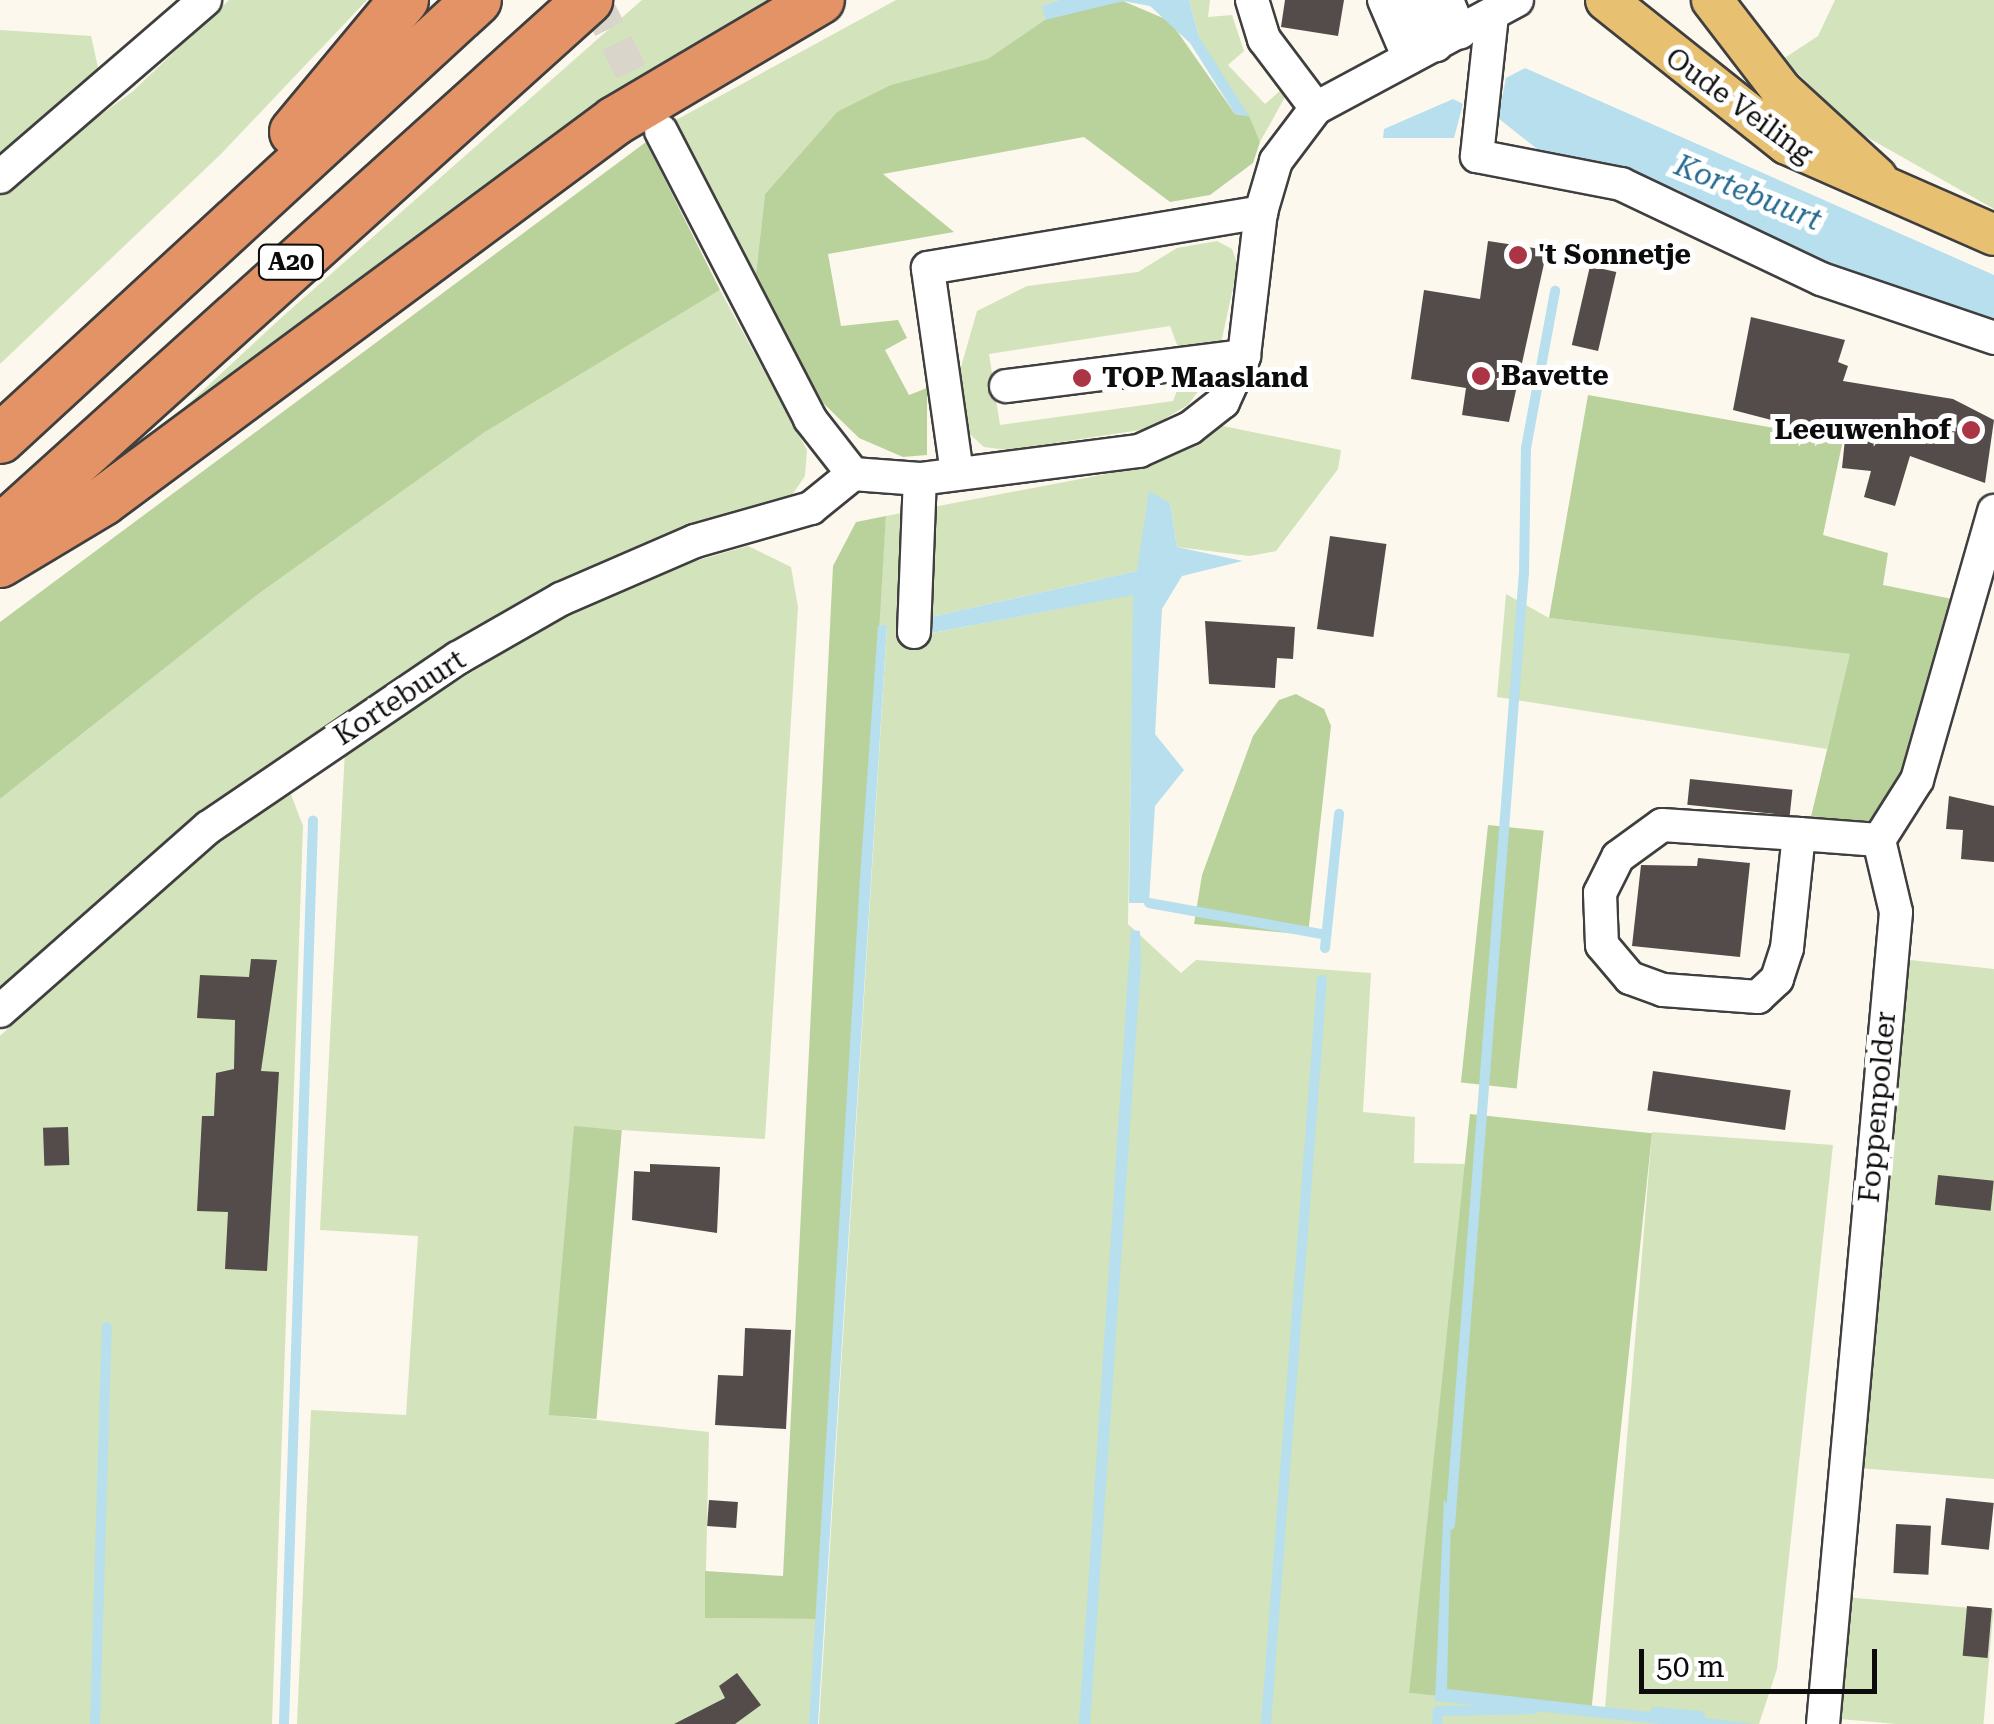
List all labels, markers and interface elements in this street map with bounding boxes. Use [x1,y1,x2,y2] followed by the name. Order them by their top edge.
[1659,41,1819,171] street label: Oude Veiling
[1669,147,1827,239] water label: Kortebuurt
[1538,238,1691,272] place label: 't Sonnetje
[256,242,326,282] road number: A20
[1507,244,1529,266] marker: 't Sonnetje
[1501,359,1609,393] place label: Bavette
[1102,361,1308,395] place label: TOP Maasland
[1470,365,1492,387] marker: Bavette
[1071,367,1093,389] marker: TOP Maasland
[1775,413,1951,447] place label: Leeuwenhof
[1960,419,1982,441] marker: Leeuwenhof
[328,643,472,753] street label: Kortebuurt
[1853,1010,1903,1204] street label: Foppenpolder
[1644,1629,1882,1691] scale bar
[1656,1649,1725,1684] text: 50 m

